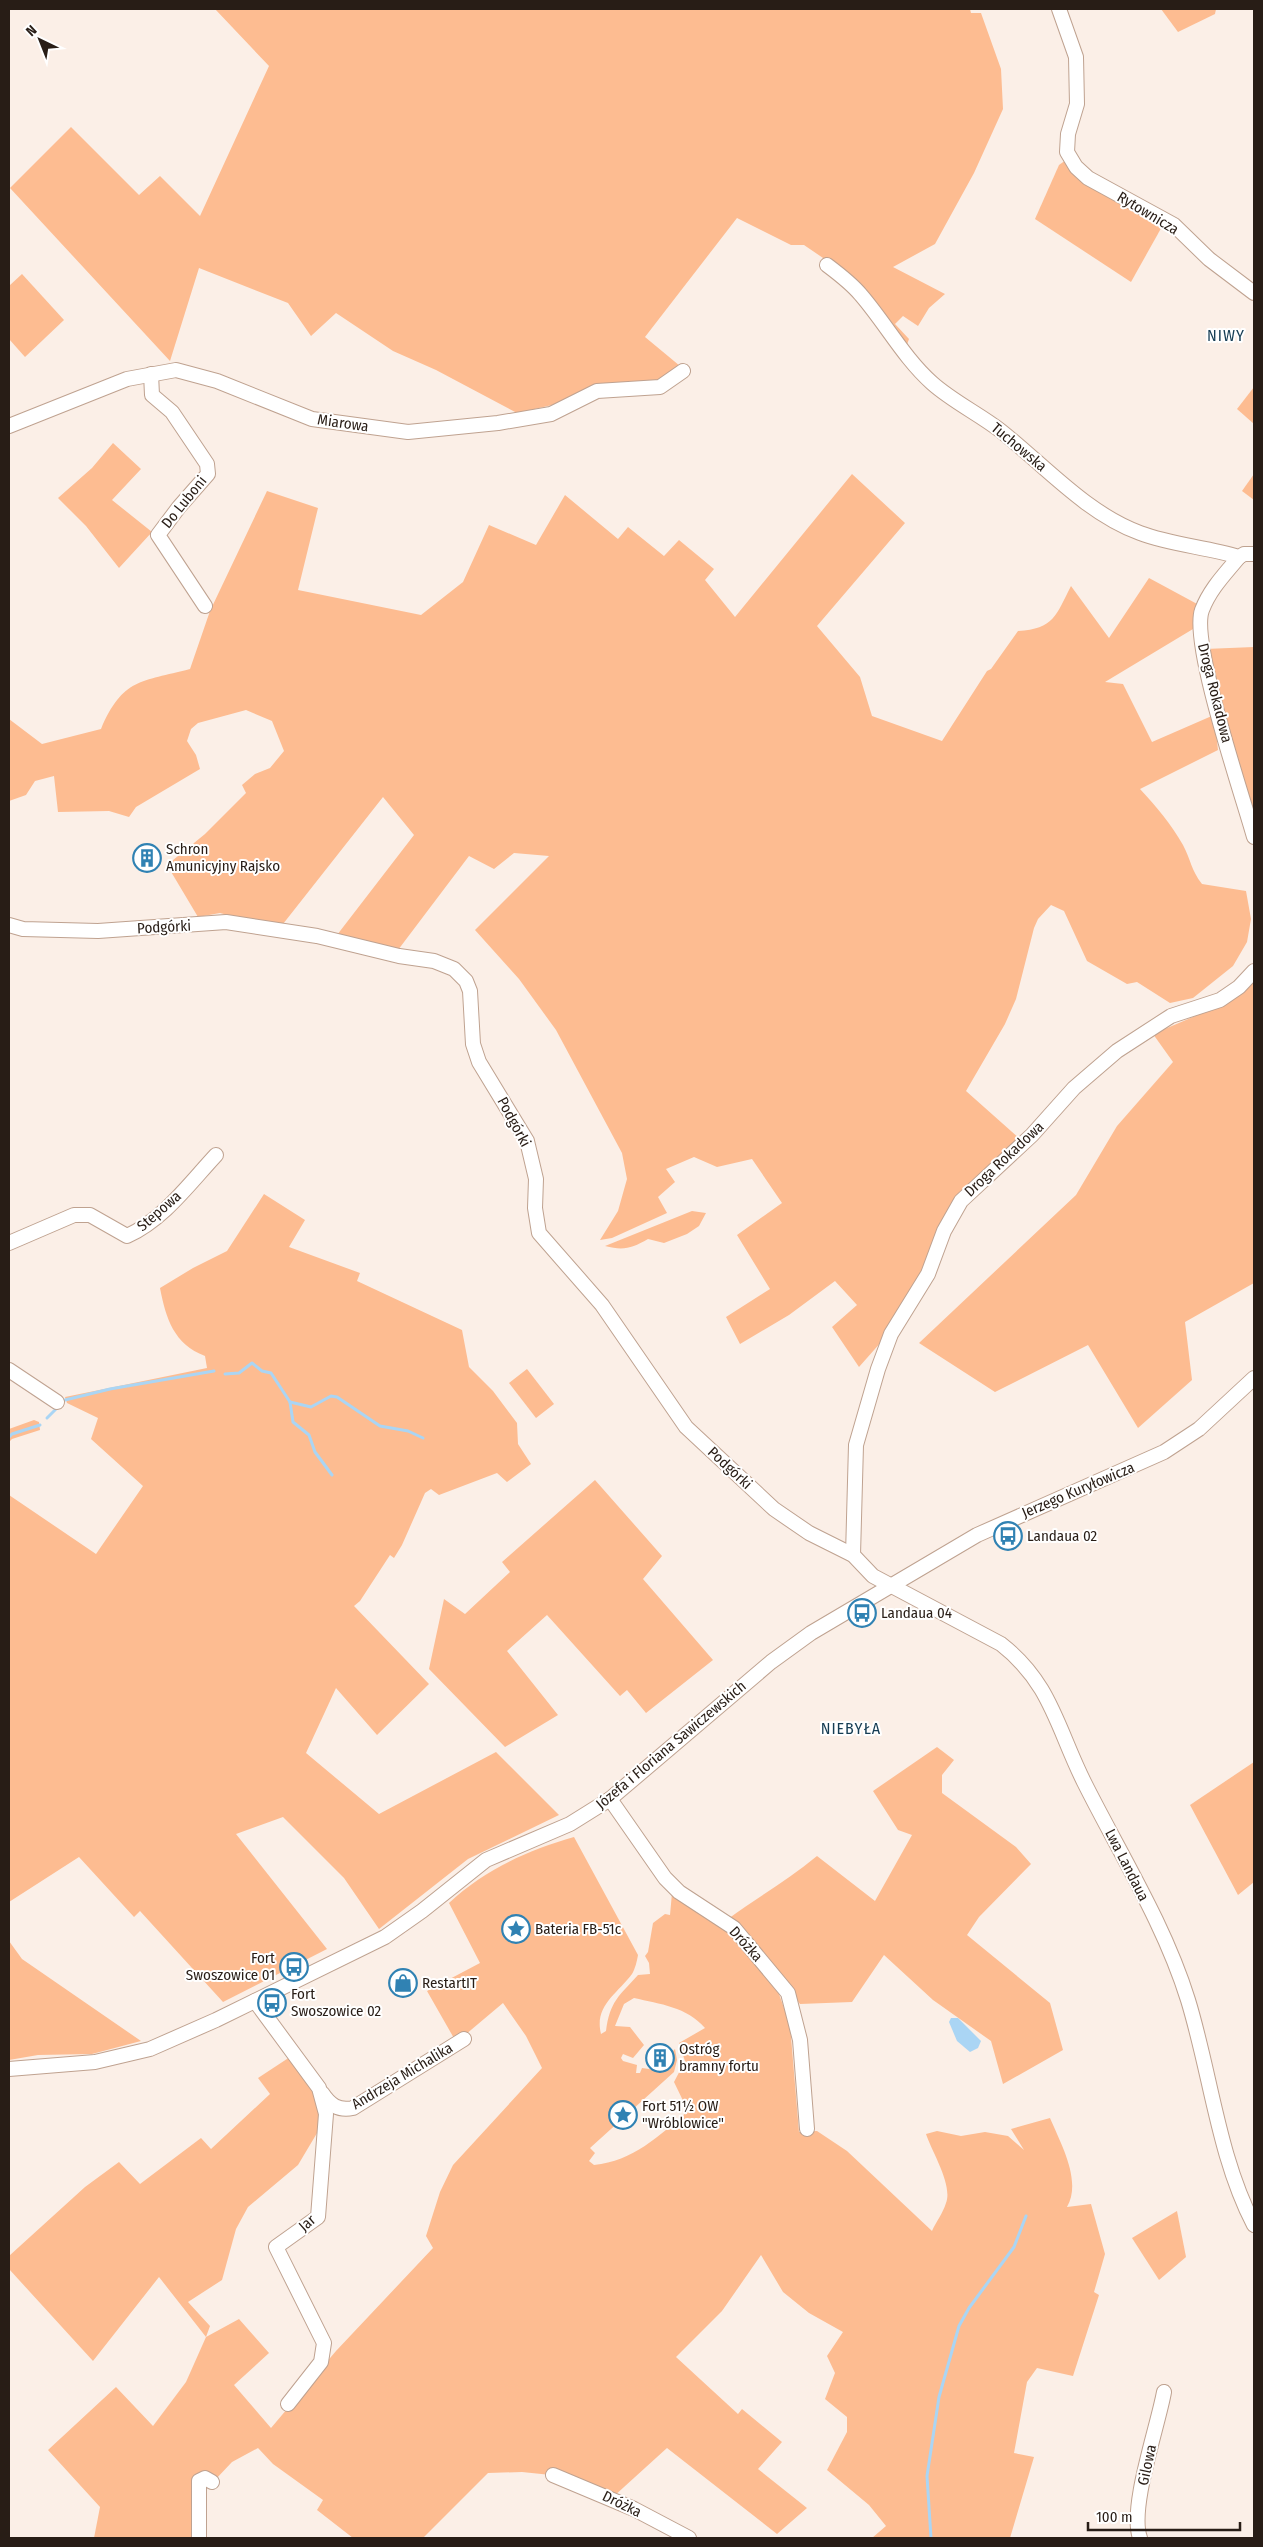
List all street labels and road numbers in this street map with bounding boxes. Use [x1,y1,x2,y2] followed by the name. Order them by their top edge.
[1114,188,1182,238] street label: Rytownicza
[316,411,370,435] street label: Miarowa
[988,419,1050,475] street label: Tuchowska
[158,472,210,532] street label: Do Luboni
[1194,641,1236,745] street label: Droga Rokadowa
[137,917,191,937] street label: Podgórki
[493,1094,535,1150] street label: Podgórki
[961,1118,1047,1200] street label: Droga Rokadowa
[133,1187,185,1235] street label: Stepowa
[704,1443,756,1493] street label: Podgórki
[1019,1458,1137,1522] street label: Jerzego Kuryłowicza
[592,1677,750,1813] street label: Józefa i Floriana Sawiczewskich
[1101,1826,1153,1904] street label: Lwa Landaua
[725,1923,767,1965] street label: Dróżka
[348,2039,456,2113] street label: Andrzeja Michalika
[295,2210,320,2235] street label: Jar
[1134,2443,1160,2487] street label: Gilowa
[599,2487,645,2521] street label: Dróżka

